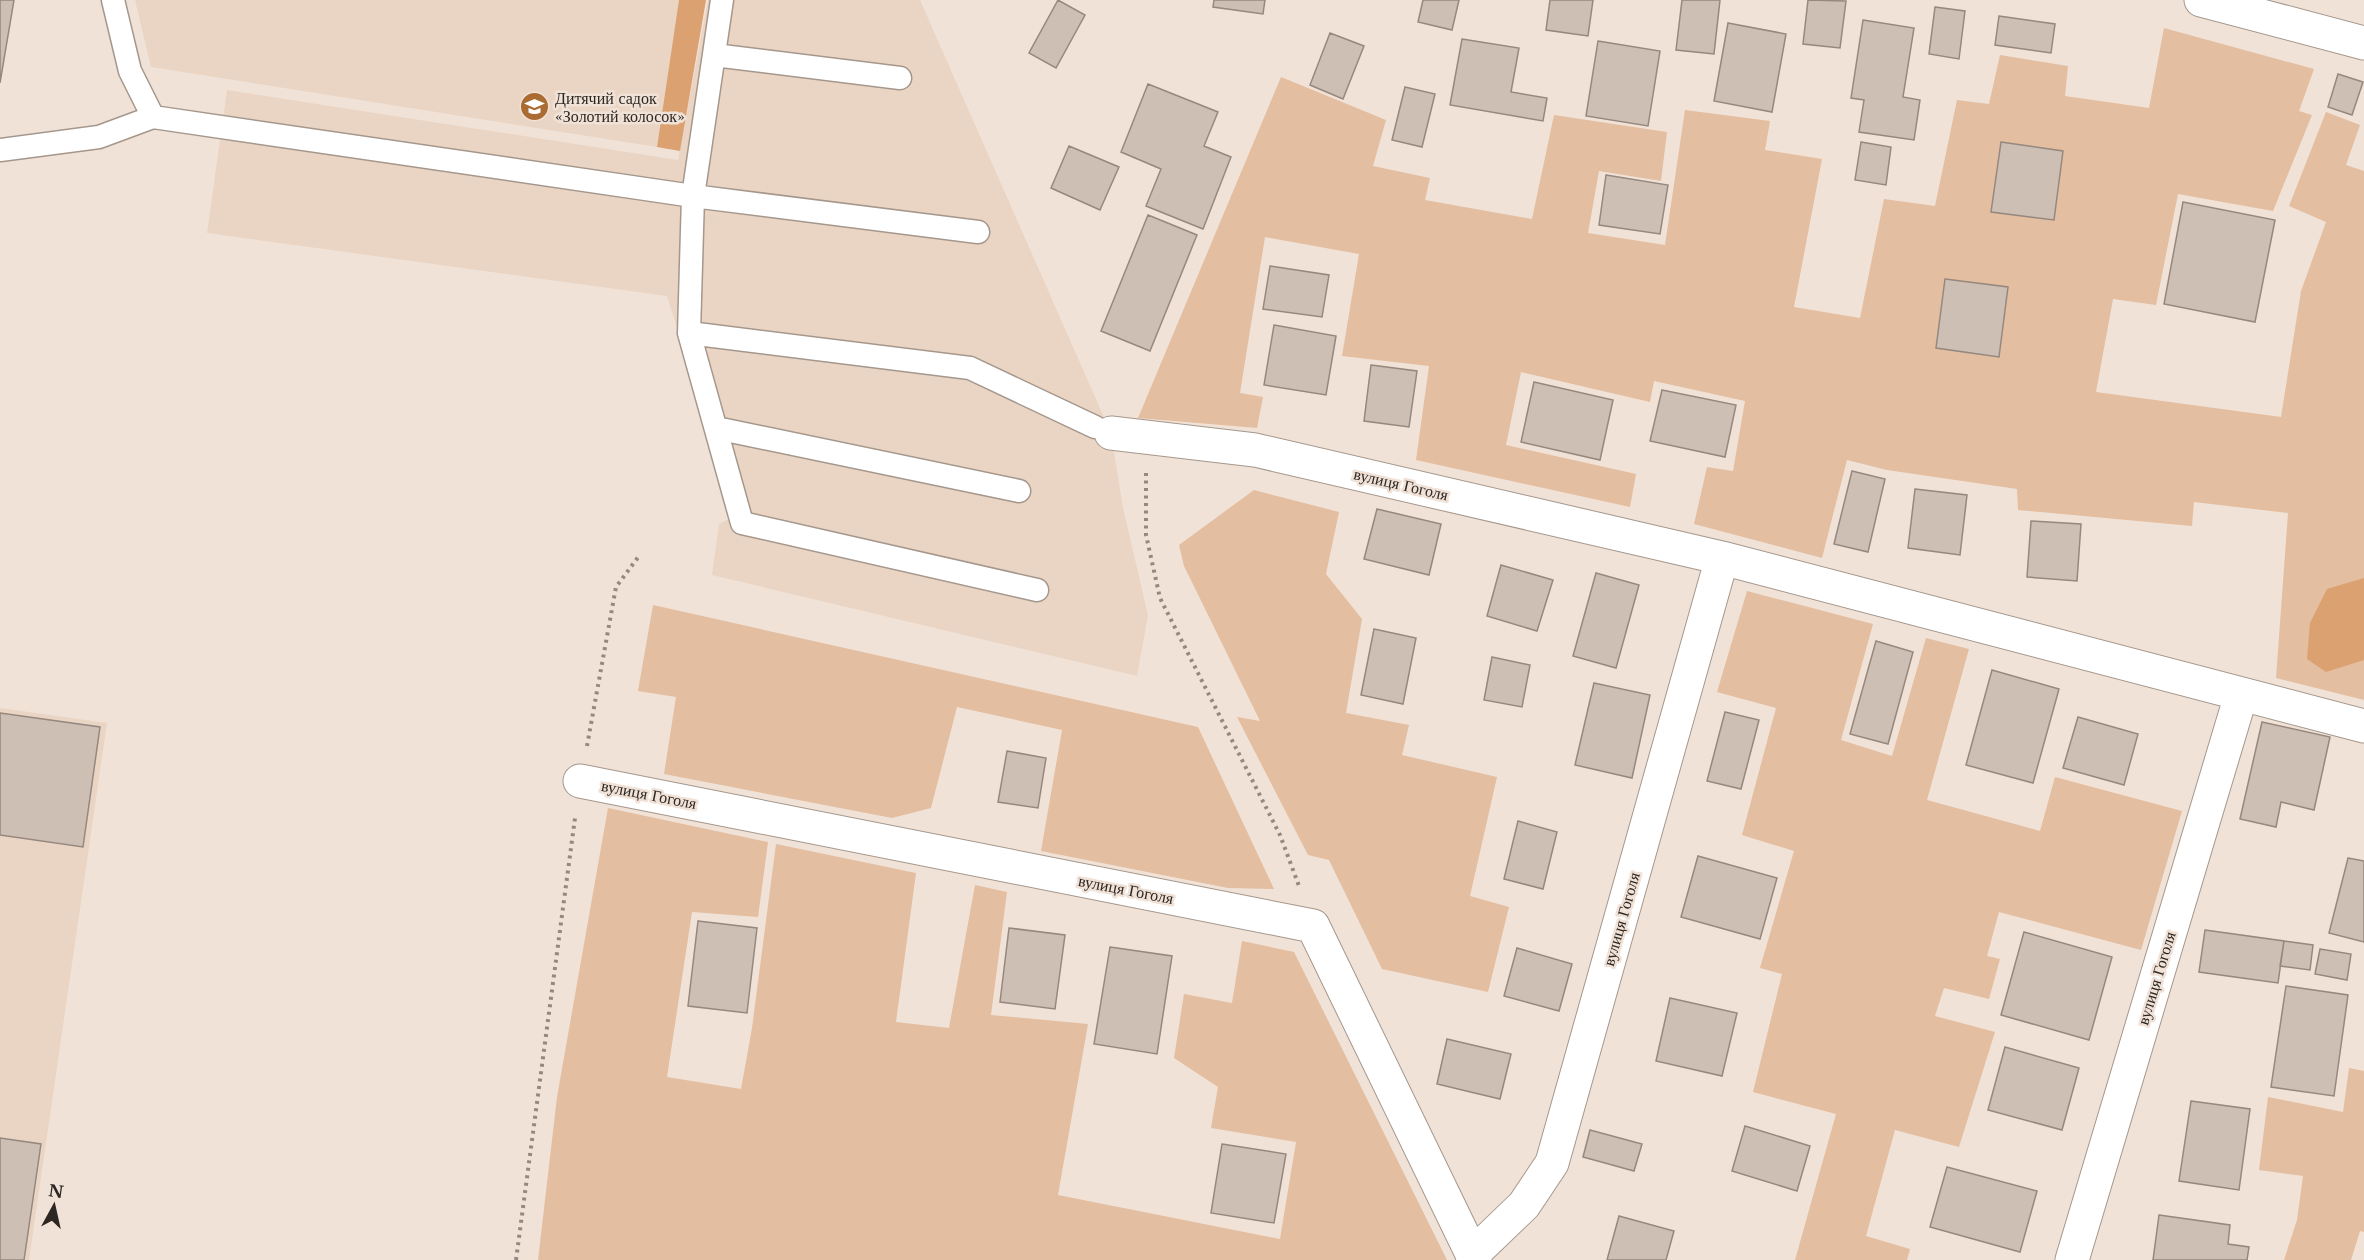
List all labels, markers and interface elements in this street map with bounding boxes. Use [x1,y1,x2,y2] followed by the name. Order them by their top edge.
[555,88,685,126] place label: Дитячий садок «Золотий колосок»
[518,91,550,123] school or university icon: Дитячий садок «Золотий колосок»
[1352,463,1451,505] street label: вулиця Гоголя
[600,775,699,813] street label: вулиця Гоголя
[1598,869,1644,968] street label: вулиця Гоголя
[1077,870,1176,908] street label: вулиця Гоголя
[2132,928,2180,1027] street label: вулиця Гоголя
[24,1176,84,1236] north arrow
[47,1180,65,1202] text: N

